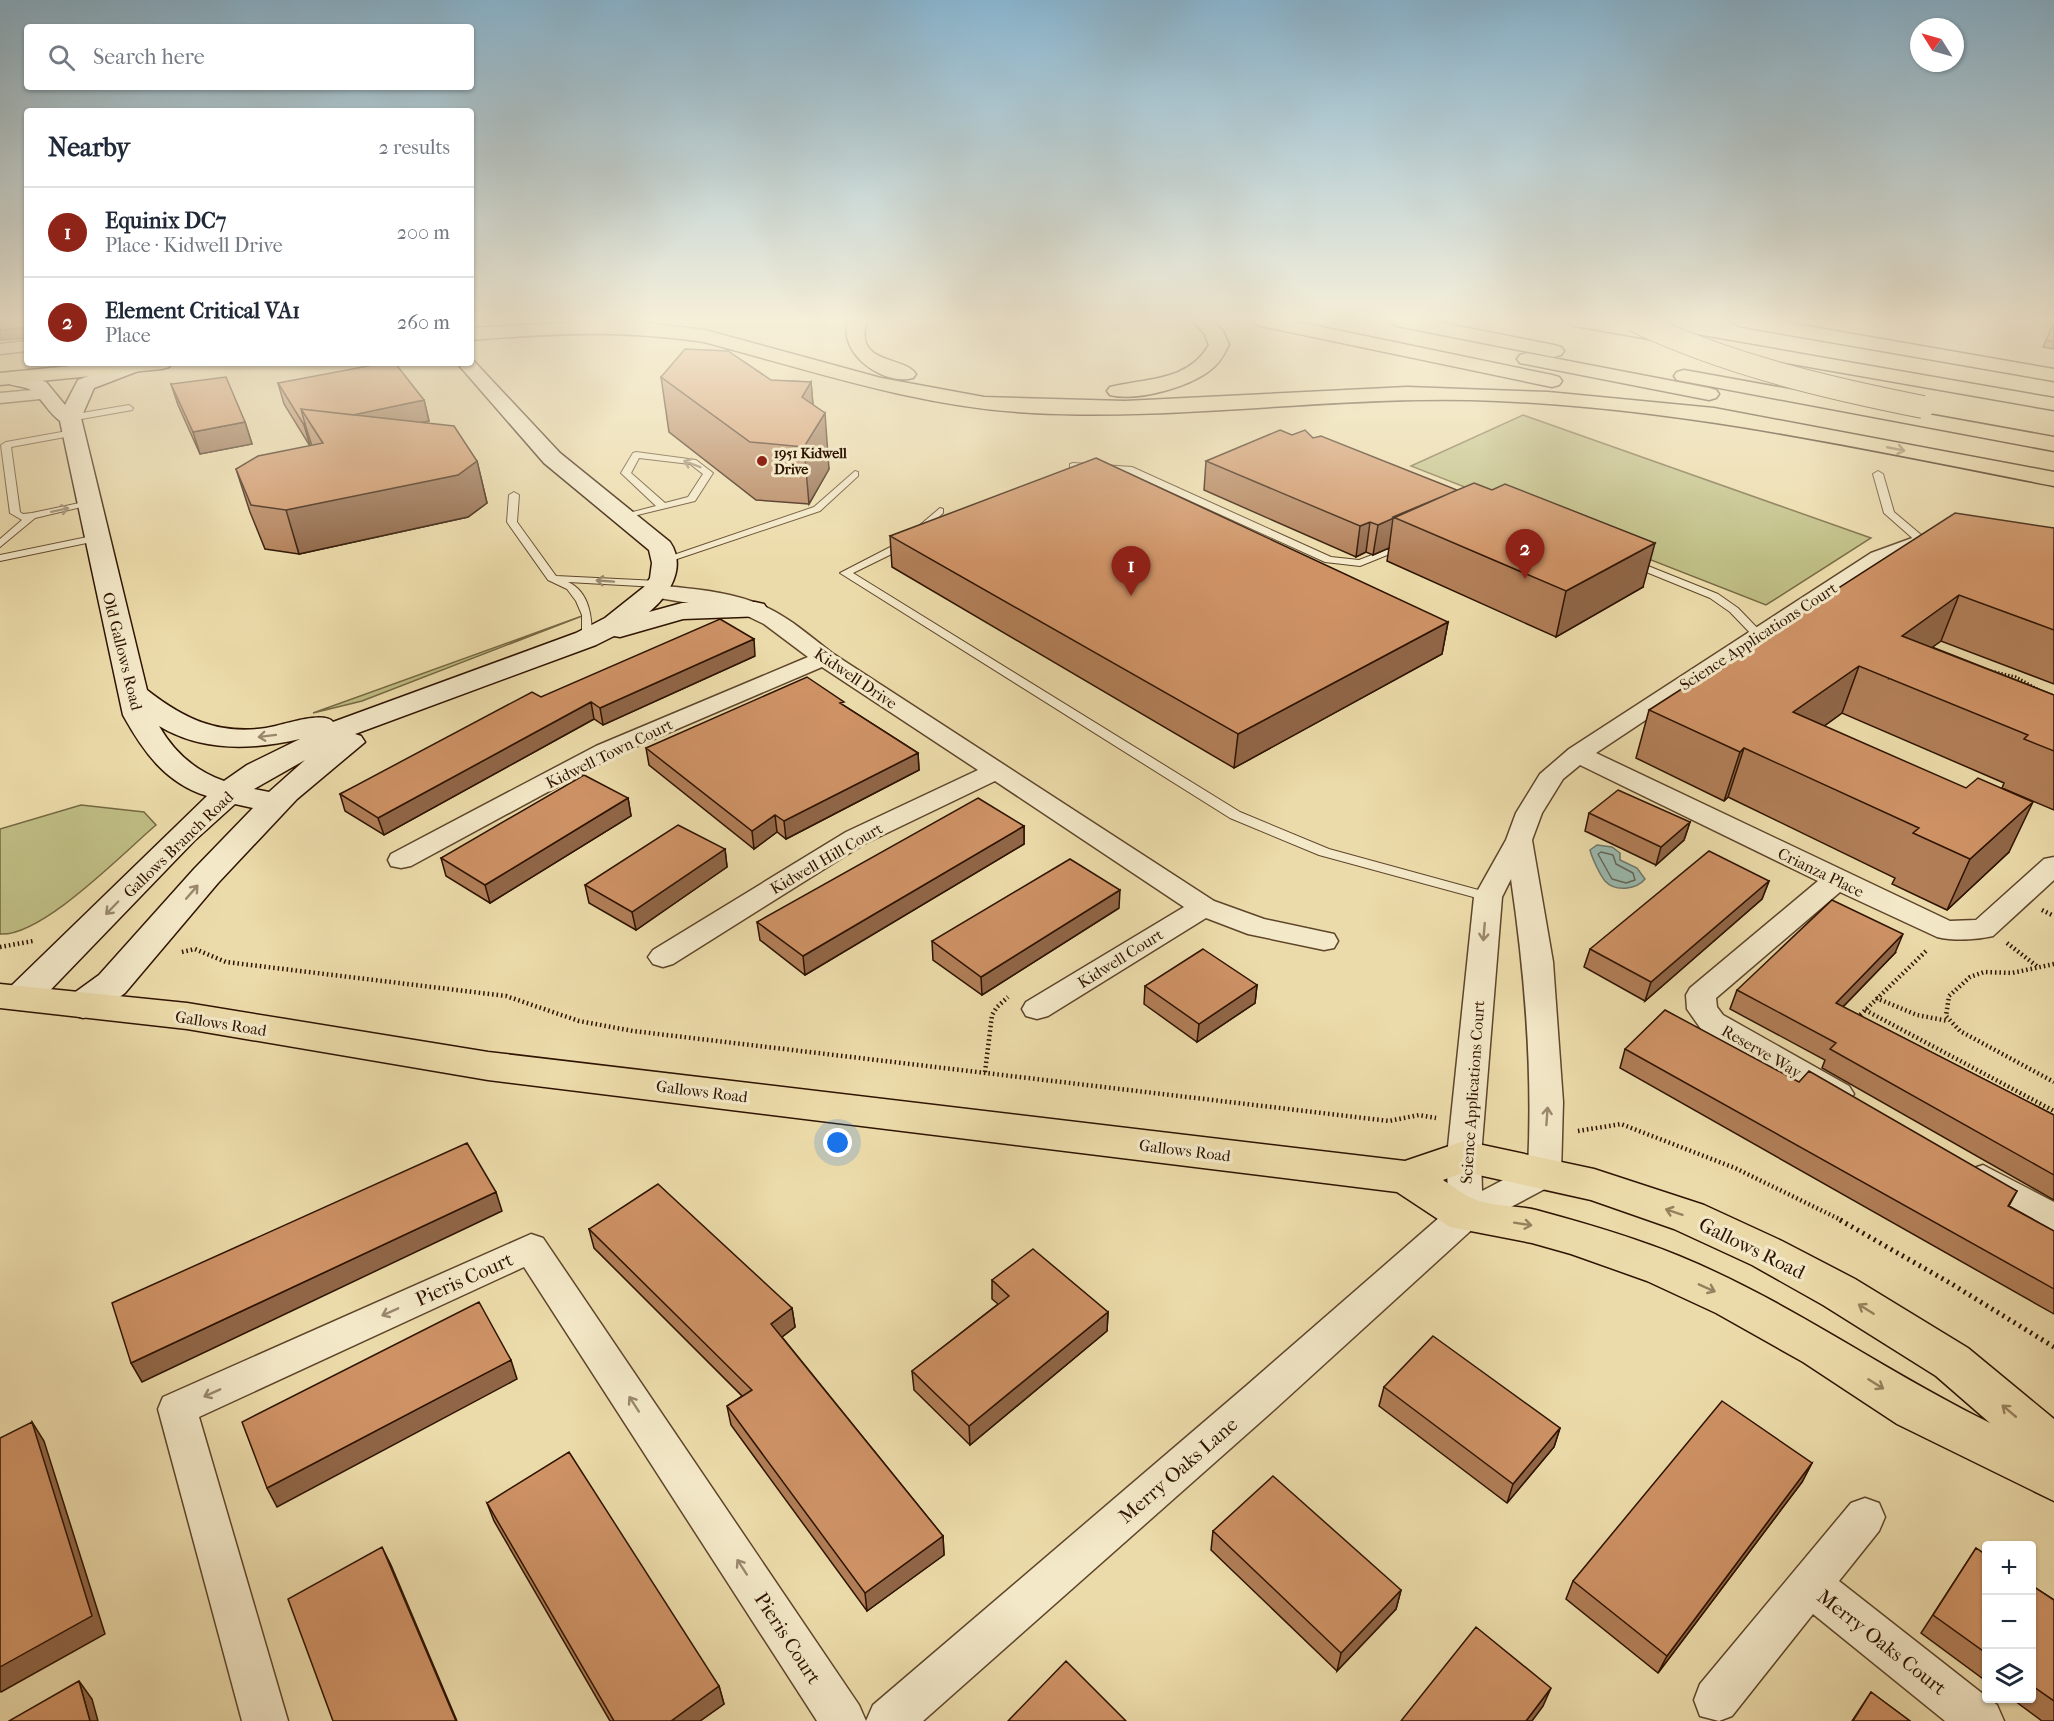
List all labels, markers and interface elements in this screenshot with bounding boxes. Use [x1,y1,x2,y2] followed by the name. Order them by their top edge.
[1910,18,1964,72] north arrow
[24,24,474,90] search box
[45,41,78,74] icon: search
[93,44,205,70] text: Search here
[48,132,130,163] text: Nearby
[379,136,450,159] text: 2 results
[105,208,226,234] text: Equinix DC7
[64,221,71,244] text: 1
[397,221,450,244] text: 200 m
[105,234,283,257] text: Place · Kidwell Drive
[105,298,300,324] text: Element Critical VA1
[62,311,73,334] text: 2
[397,311,450,334] text: 260 m
[105,324,151,347] text: Place
[1885,444,1905,455] one-way arrow
[774,445,847,478] place label: 1951 Kidwell Drive
[755,454,769,468] marker: 1951 Kidwell Drive
[683,458,701,469] one-way arrow
[51,504,70,516] one-way arrow
[1506,530,1544,579] pin: 2
[1112,546,1150,596] pin: 1
[595,576,615,587] one-way arrow
[1676,578,1841,694] street label: Science Applications Court
[99,590,146,713] street label: Old Gallows Road
[811,644,901,713] street label: Kidwell Drive
[543,714,676,792] street label: Kidwell Town Court
[258,731,278,742] one-way arrow
[119,787,237,902] street label: Gallows Branch Road
[767,818,886,898] street label: Kidwell Hill Court
[1775,843,1867,901] street label: Crianza Place
[185,885,199,900] one-way arrow
[104,900,119,915] one-way arrow
[1478,922,1489,942] one-way arrow
[1074,925,1167,992] street label: Kidwell Court
[1457,999,1488,1184] street label: Science Applications Court
[174,1007,268,1040] street label: Gallows Road
[1718,1021,1806,1082] street label: Reserve Way
[655,1076,749,1107] street label: Gallows Road
[1541,1106,1552,1126] one-way arrow
[823,1128,852,1157] your location
[1138,1135,1232,1166] street label: Gallows Road
[1665,1206,1684,1217] one-way arrow
[1695,1213,1810,1285] street label: Gallows Road
[1512,1219,1532,1230] one-way arrow
[412,1248,517,1311] street label: Pieris Court
[1697,1283,1715,1295] one-way arrow
[1858,1303,1875,1315] one-way arrow
[381,1308,399,1319] one-way arrow
[1867,1379,1884,1391] one-way arrow
[204,1387,222,1399] one-way arrow
[628,1397,640,1413] one-way arrow
[2002,1404,2017,1418] one-way arrow
[1114,1413,1242,1528] street label: Merry Oaks Lane
[1982,1541,2036,1703] map controls
[1982,1541,2036,1595] button: +
[735,1559,747,1576] one-way arrow
[1813,1585,1951,1700] street label: Merry Oaks Court
[750,1588,826,1688] street label: Pieris Court
[1982,1595,2036,1649] button: −
[1982,1649,2036,1703] button: layers

